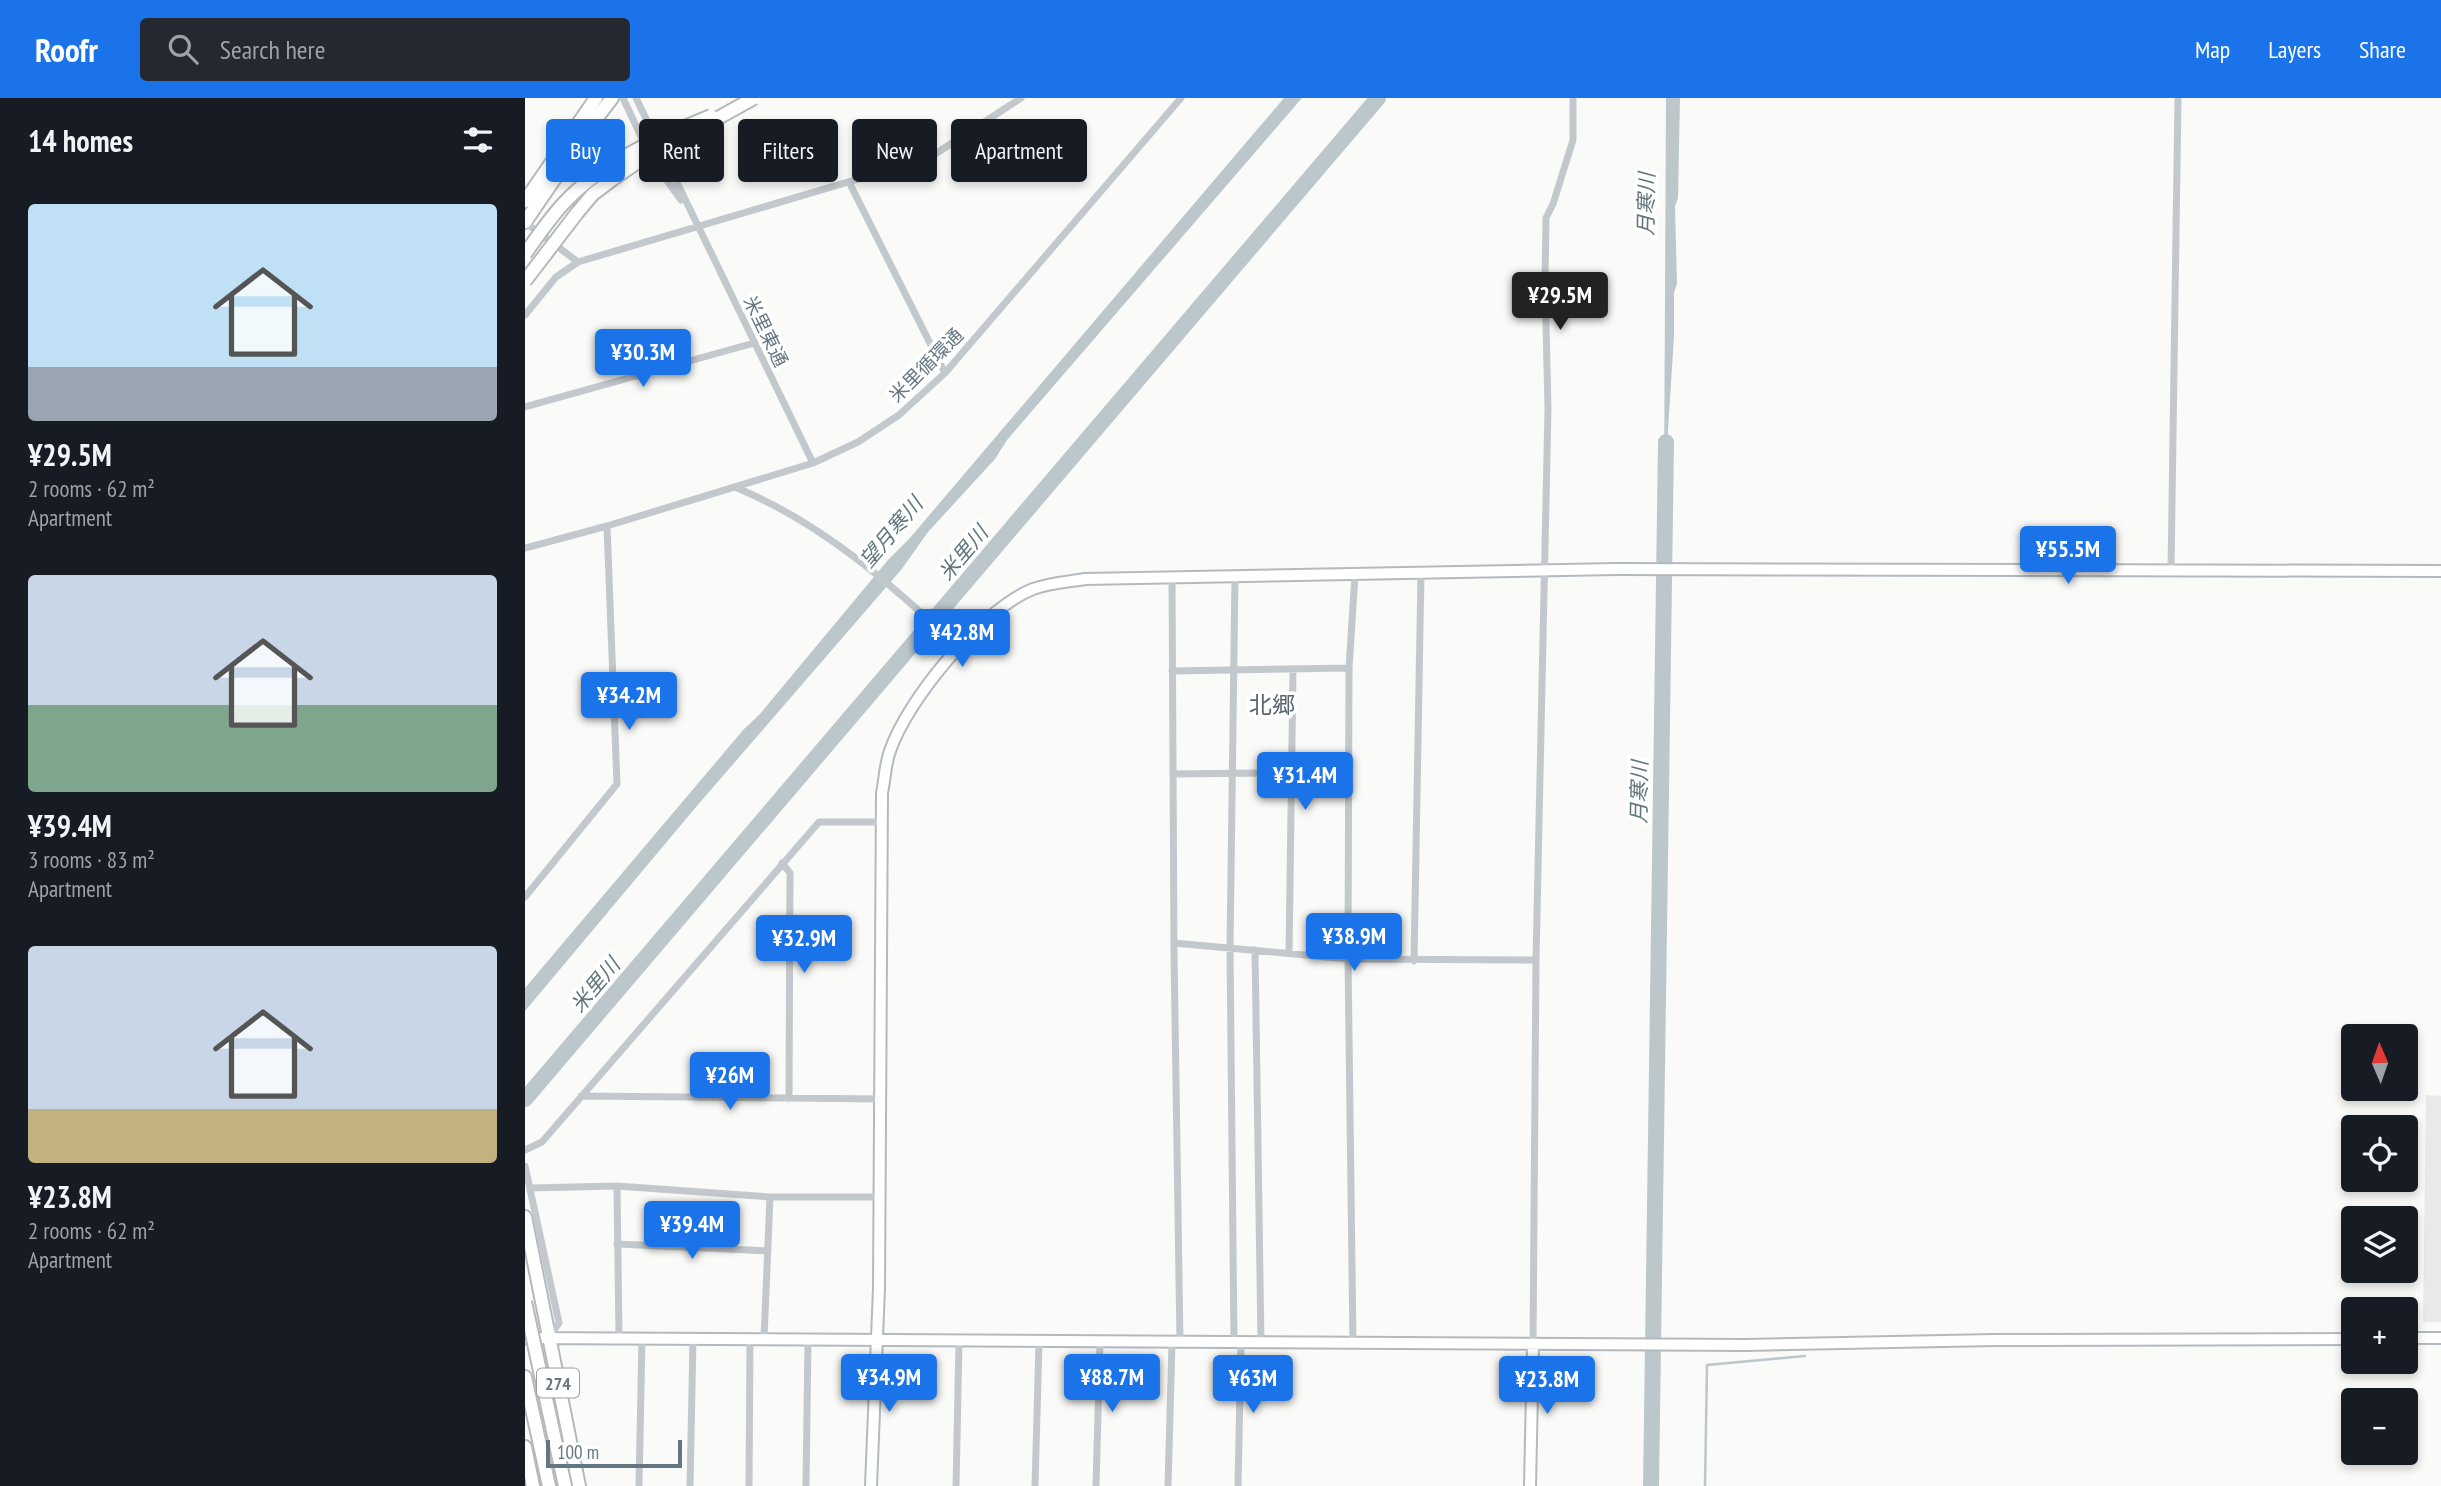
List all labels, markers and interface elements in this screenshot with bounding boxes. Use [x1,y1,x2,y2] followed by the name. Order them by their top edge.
[140,18,630,81] search box
[35,28,98,71] text: Roofr
[164,30,202,68] icon: search
[220,33,325,66] text: Search here
[2195,34,2230,65] text: Map
[2268,34,2321,65] text: Layers
[2359,34,2406,65] text: Share
[546,119,625,182] chip: Buy
[639,119,724,182] chip: Rent
[738,119,838,182] chip: Filters
[852,119,937,182] chip: New
[951,119,1087,182] chip: Apartment
[28,121,133,160] text: 14 homes
[459,121,497,159] icon: filters
[1632,170,1660,236] water label: 月寒川
[200,249,326,375] icon: home
[1503,272,1617,332] pin: ¥29.5M
[1528,280,1592,309] text: ¥29.5M
[739,292,793,370] street label: 米里東通
[884,323,968,407] street label: 米里循環通
[586,330,700,389] pin: ¥30.3M
[611,337,675,366] text: ¥30.3M
[28,435,112,474] text: ¥29.5M
[28,474,155,503] text: 2 rooms · 62 m²
[854,490,930,573] water label: 望月寒川
[28,503,112,532] text: Apartment
[932,519,995,586] water label: 米里川
[2011,526,2125,586] pin: ¥55.5M
[2036,534,2100,563] text: ¥55.5M
[905,610,1019,669] pin: ¥42.8M
[930,617,994,646] text: ¥42.8M
[200,620,326,746] icon: home
[572,672,686,732] pin: ¥34.2M
[597,680,661,709] text: ¥34.2M
[1249,690,1295,719] district label: 北郷
[1248,752,1362,812] pin: ¥31.4M
[1625,758,1653,824] water label: 月寒川
[1273,760,1337,789] text: ¥31.4M
[28,806,112,845] text: ¥39.4M
[28,845,155,874] text: 3 rooms · 83 m²
[28,874,112,903] text: Apartment
[1297,914,1411,973] pin: ¥38.9M
[747,916,861,975] pin: ¥32.9M
[1322,921,1386,950] text: ¥38.9M
[772,923,836,952] text: ¥32.9M
[564,951,627,1018] water label: 米里川
[200,991,326,1117] icon: home
[2341,1024,2419,1101] north arrow
[2341,1024,2418,1465] map controls
[689,1052,771,1112] pin: ¥26M
[706,1060,754,1089] text: ¥26M
[2341,1115,2418,1192] button: locate
[28,1177,112,1216] text: ¥23.8M
[635,1202,749,1261] pin: ¥39.4M
[2341,1206,2418,1283] button: layers
[660,1209,724,1238] text: ¥39.4M
[28,1216,155,1245] text: 2 rooms · 62 m²
[28,1245,112,1274] text: Apartment
[2341,1297,2418,1374] button: +
[832,1354,946,1414] pin: ¥34.9M
[1055,1354,1169,1414] pin: ¥88.7M
[1212,1356,1294,1415] pin: ¥63M
[1490,1356,1604,1416] pin: ¥23.8M
[857,1362,921,1391] text: ¥34.9M
[1080,1362,1144,1391] text: ¥88.7M
[1229,1363,1277,1392] text: ¥63M
[1515,1364,1579,1393] text: ¥23.8M
[537,1368,579,1398] road number: 274
[2341,1388,2418,1465] button: −
[546,1437,683,1469] scale bar
[557,1440,599,1464] text: 100 m

